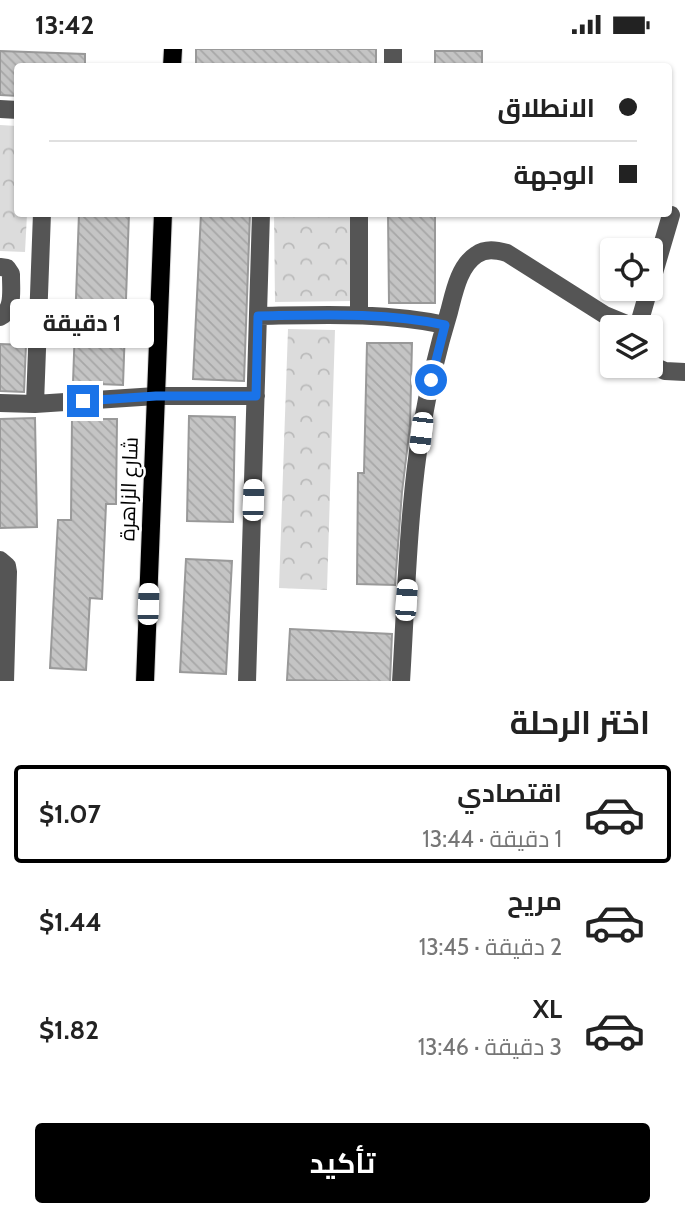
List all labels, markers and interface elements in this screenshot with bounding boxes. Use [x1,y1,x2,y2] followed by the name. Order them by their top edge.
[35,9,94,41] text: 13:42
[497,92,595,124] text: الانطلاق
[514,159,595,191] text: الوجهة
[600,238,663,378] map controls
[600,238,663,301] button: locate
[11,299,155,349] callout: 1 دقيقة
[43,309,121,337] text: 1 دقيقة
[600,315,663,378] button: layers
[415,364,447,396] route start
[67,385,99,417] route end
[409,411,434,455] car
[114,437,145,541] street label: شارع الزاهرة
[242,479,265,521] car
[395,578,418,622] car
[137,583,160,625] car
[510,703,650,742] text: اختر الرحلة
[457,777,562,809] text: اقتصادي
[583,783,646,846] icon: car
[39,798,101,830] text: $1.07
[422,825,562,853] text: 1 دقيقة · 13:44
[507,885,562,917] text: مريح
[583,891,646,954] icon: car
[39,906,102,938] text: $1.44
[419,933,562,961] text: 2 دقيقة · 13:45
[533,993,562,1025] text: XL
[583,999,646,1062] icon: car
[39,1014,99,1046] text: $1.82
[418,1033,562,1061] text: 3 دقيقة · 13:46
[35,1123,650,1203] button: تأكيد

